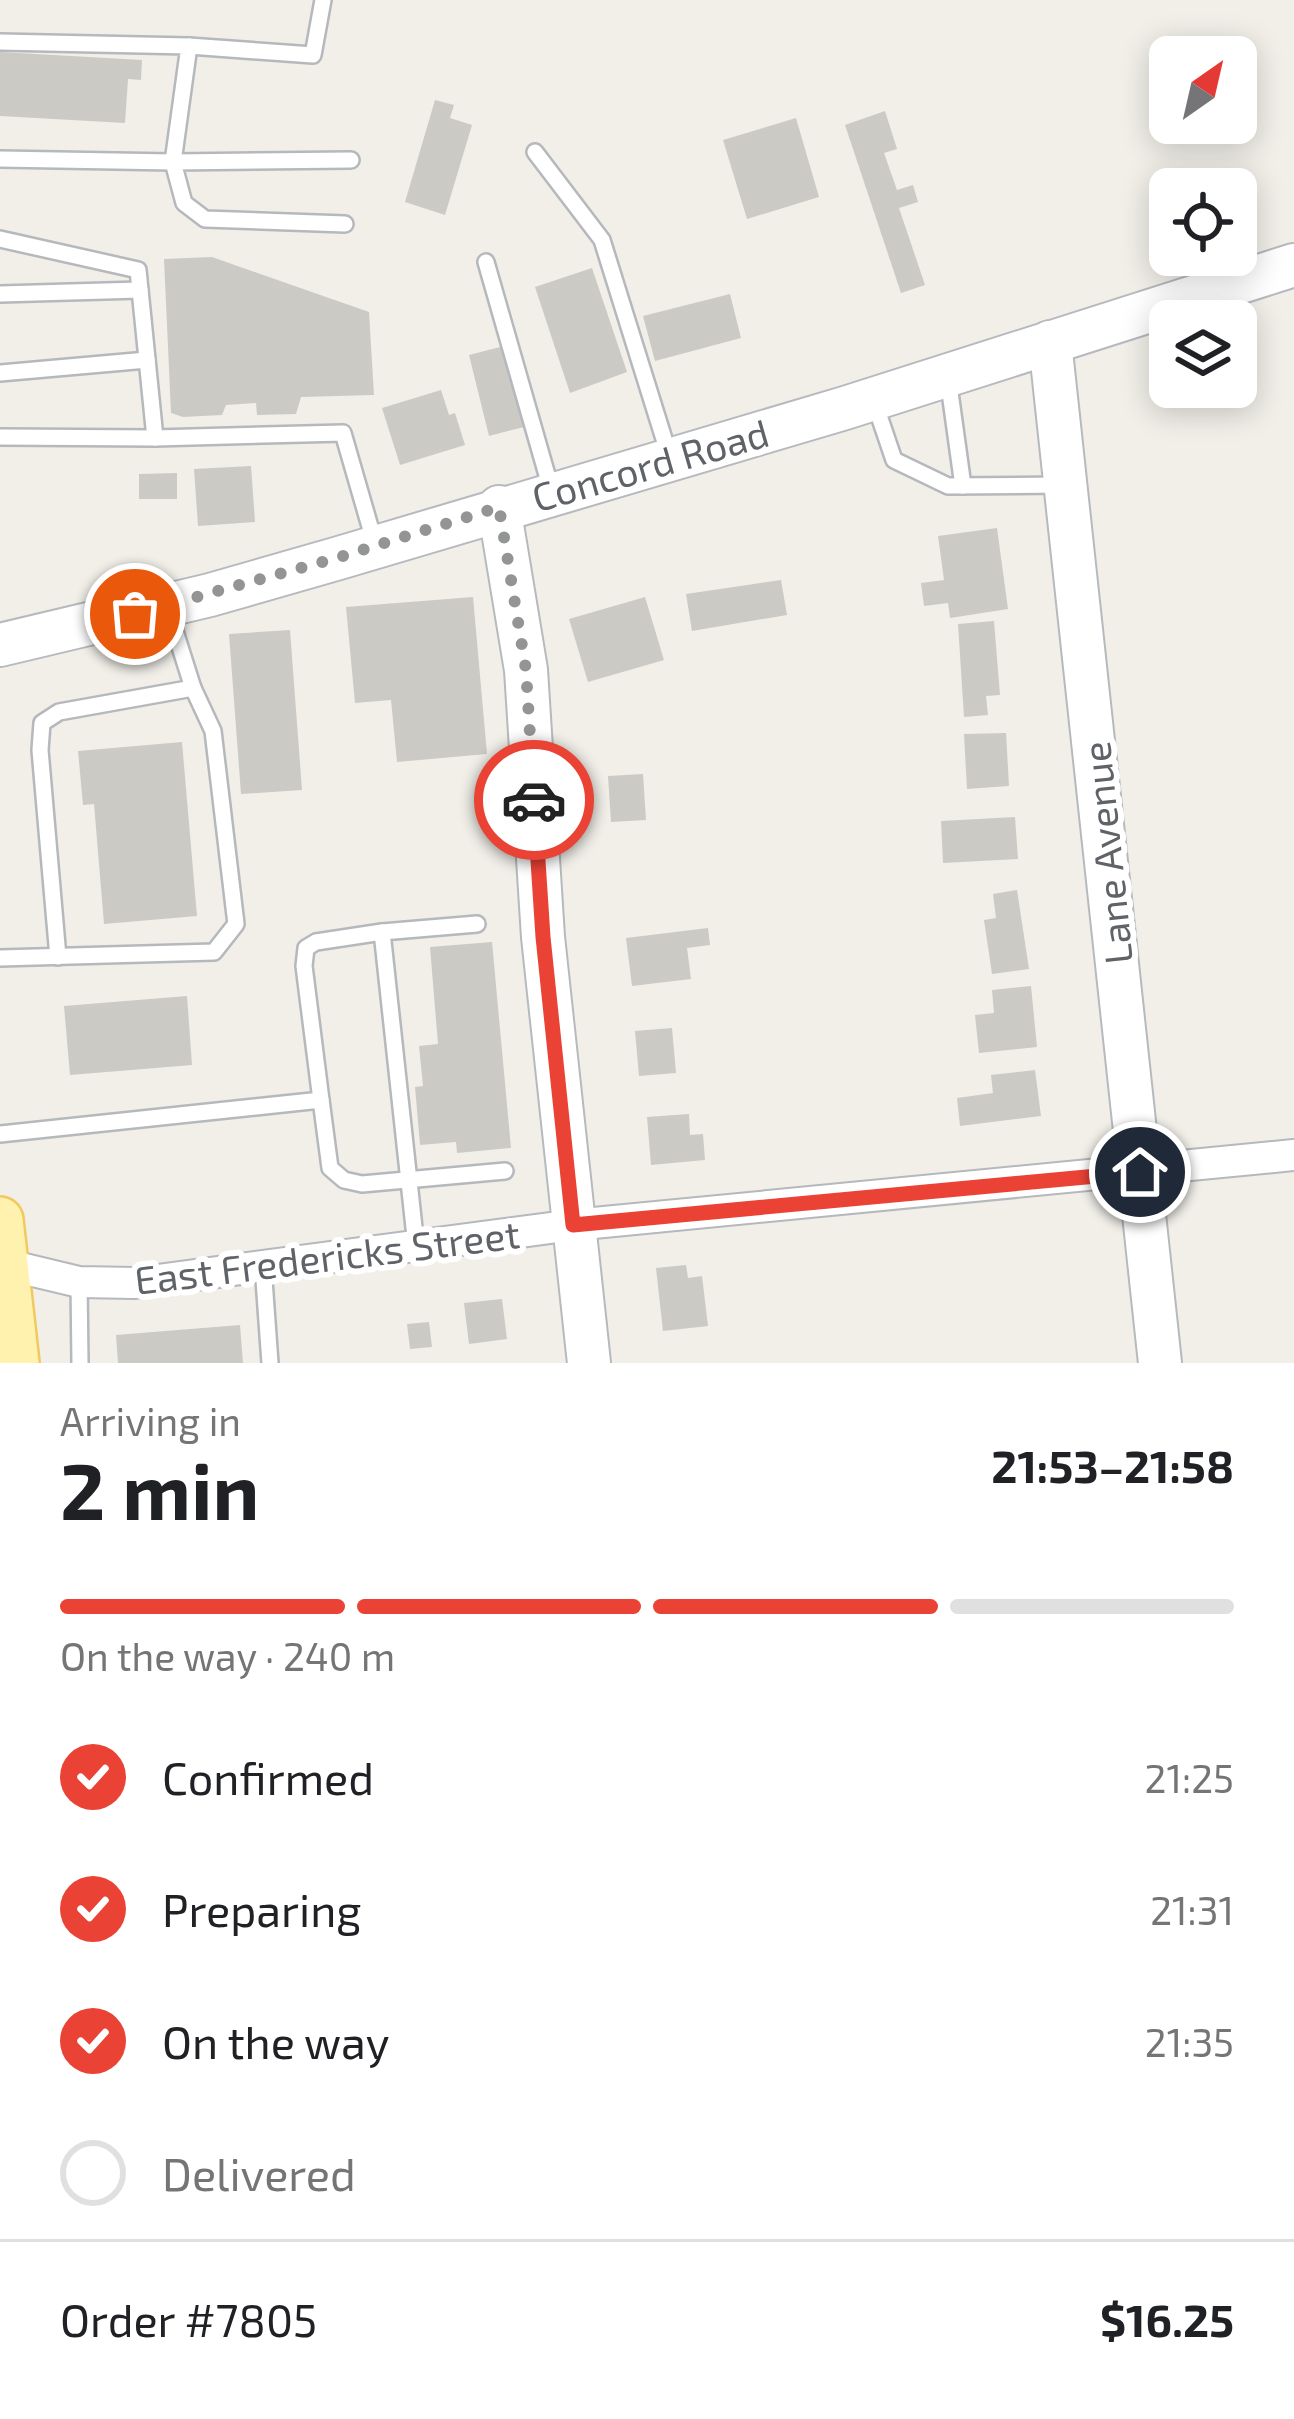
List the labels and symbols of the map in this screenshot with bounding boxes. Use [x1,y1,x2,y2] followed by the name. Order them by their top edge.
[1149,36,1257,144] north arrow
[526,408,774,520] street label: Concord Road
[84,563,186,665] pin
[1071,739,1141,967] street label: Lane Avenue
[474,740,594,860] courier
[1089,1121,1191,1223] pin
[132,1209,522,1303] street label: East Fredericks Street

